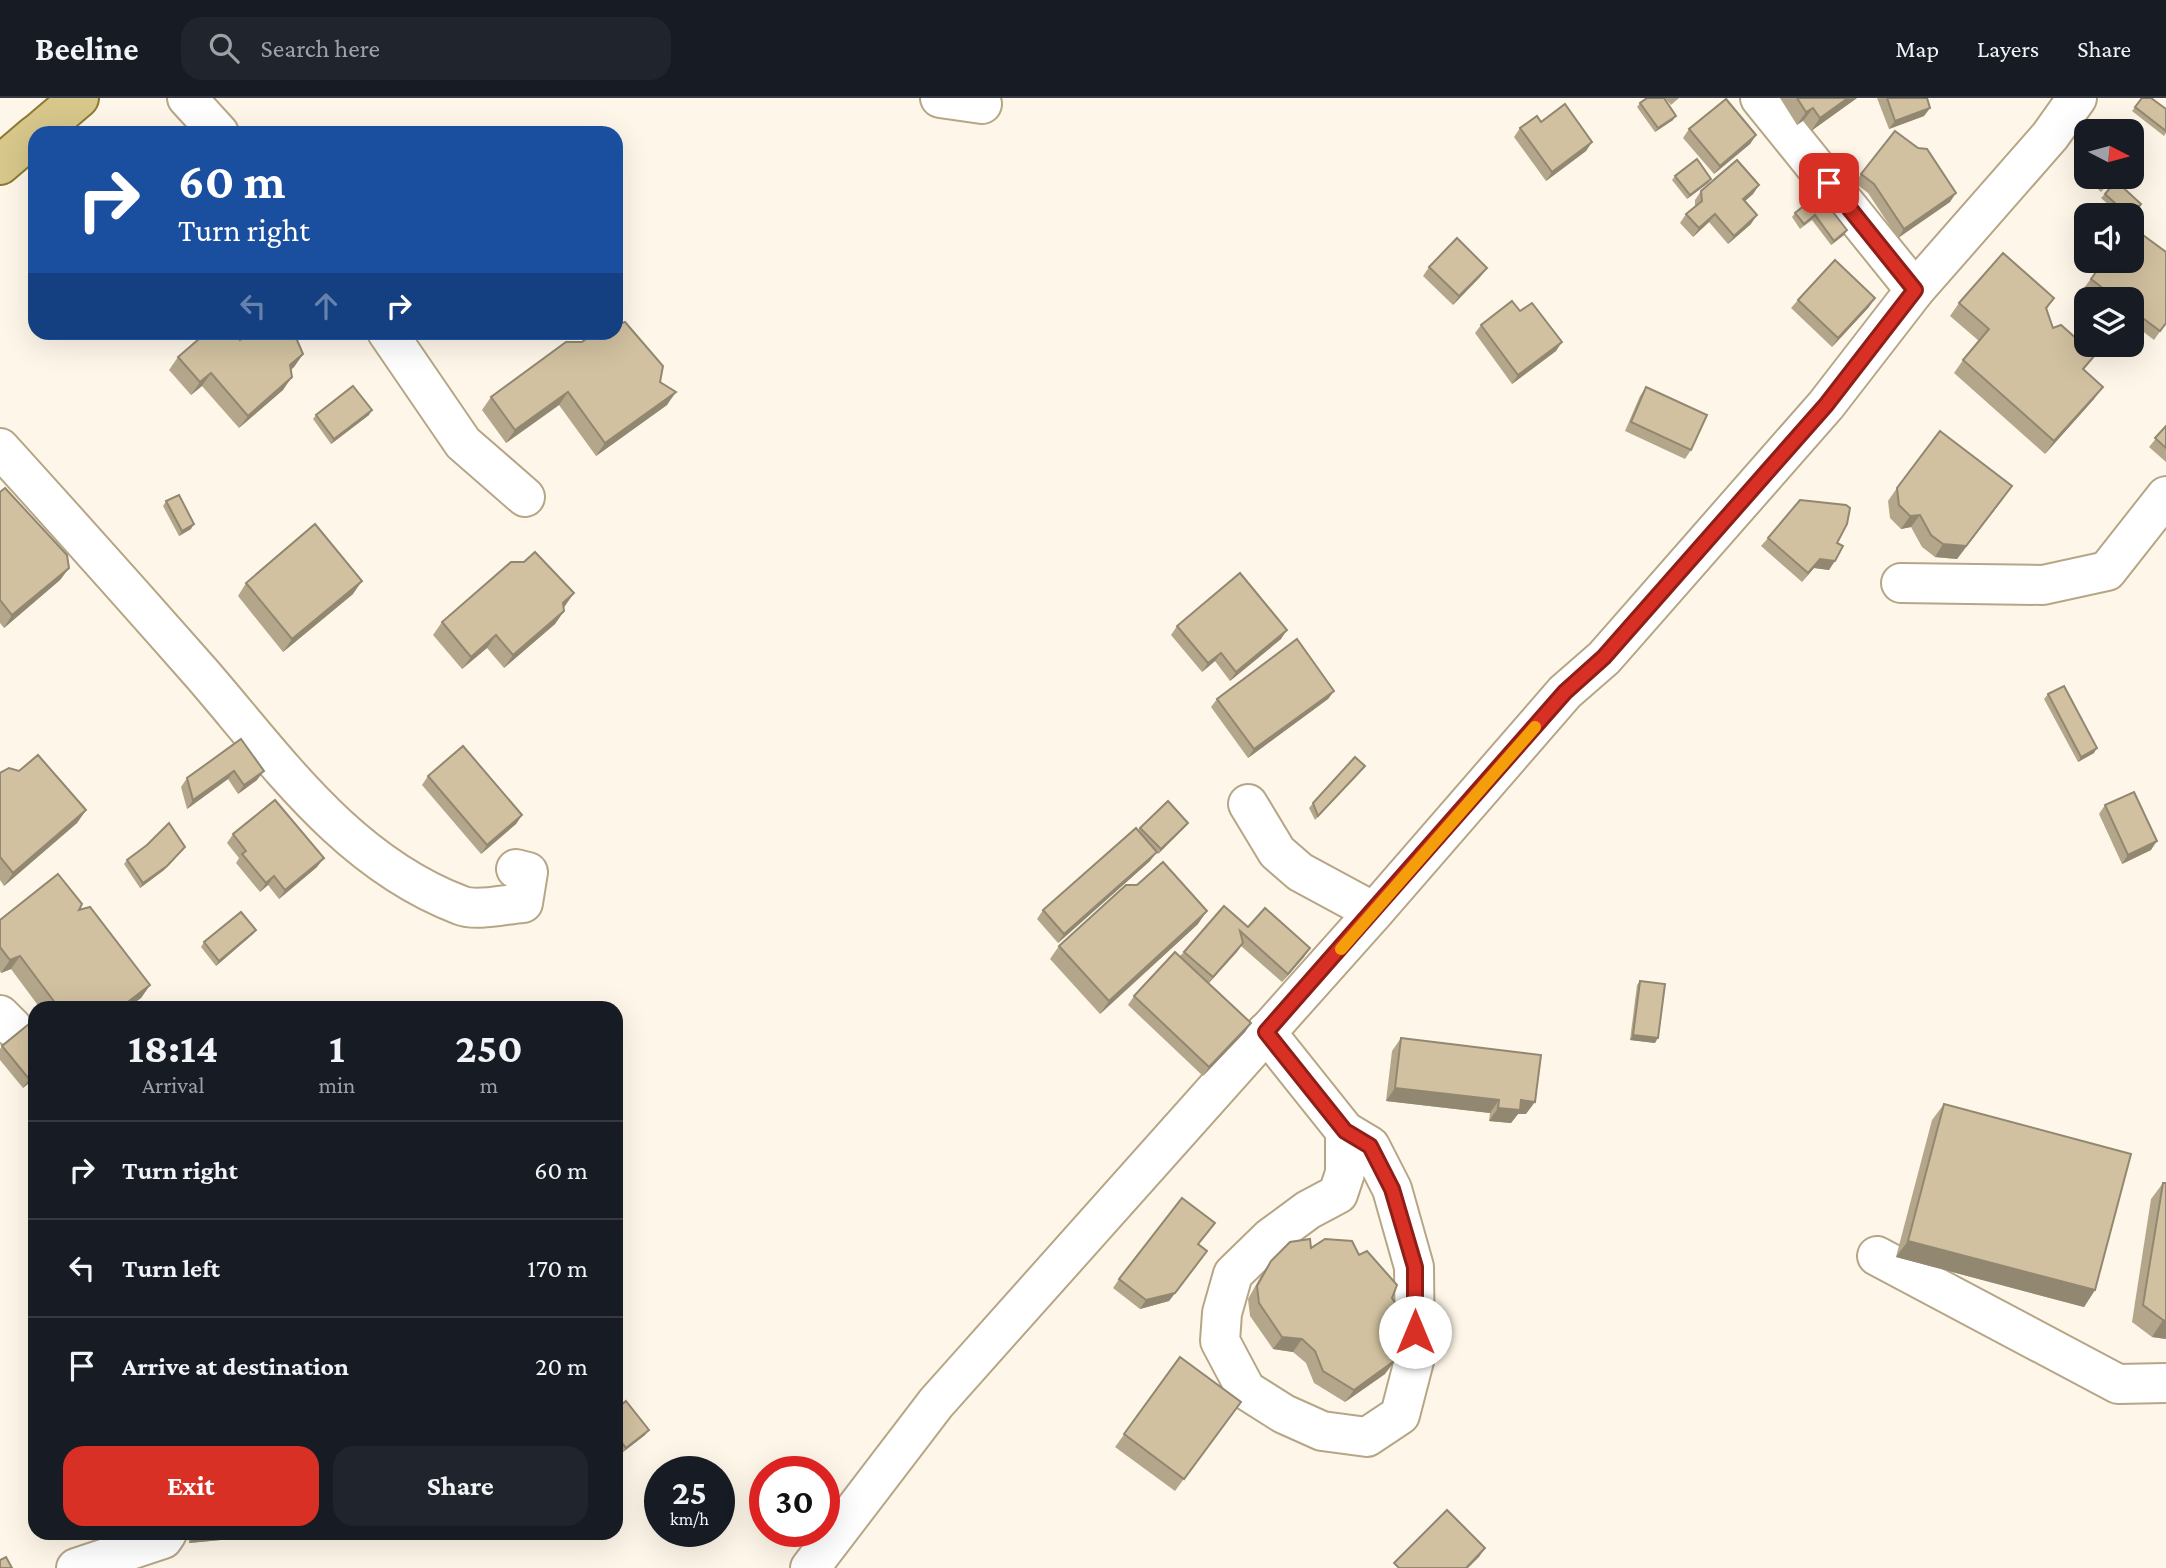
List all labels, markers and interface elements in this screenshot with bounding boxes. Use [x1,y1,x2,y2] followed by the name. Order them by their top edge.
[181,17,671,80] search box
[205,29,243,67] icon: search
[35,30,139,67] text: Beeline
[261,34,380,63] text: Search here
[1895,35,1939,62] text: Map
[1977,35,2039,62] text: Layers
[2077,35,2131,62] text: Share
[2074,119,2144,189] north arrow
[2074,119,2144,357] map controls
[1799,153,1859,213] pin
[63,154,154,245] icon: right
[178,154,285,209] text: 60 m
[1810,164,1848,202] icon: arrive
[2074,203,2144,273] button: sound
[178,212,310,248] text: Turn right
[234,287,272,325] icon: left
[307,287,345,325] icon: ahead
[380,287,418,325] icon: right
[2074,287,2144,357] button: layers
[128,1024,218,1071] text: 18:14
[329,1024,345,1071] text: 1
[455,1024,523,1071] text: 250
[142,1072,204,1098] text: Arrival
[318,1072,355,1098] text: min
[480,1072,498,1098] text: m
[63,1151,101,1189] icon: right
[122,1156,238,1185] text: Turn right
[534,1156,588,1185] text: 60 m
[63,1249,101,1287] icon: left
[122,1254,220,1283] text: Turn left
[527,1254,588,1283] text: 170 m
[1378,1295,1452,1369] position arrow
[63,1347,101,1385] icon: arrive
[122,1352,349,1381] text: Arrive at destination
[535,1352,588,1381] text: 20 m
[63,1446,319,1526] button: Exit
[333,1446,588,1526] button: Share
[749,1456,840,1547] speed limit sign: 30
[672,1473,707,1512] text: 25
[670,1509,709,1529] text: km/h

